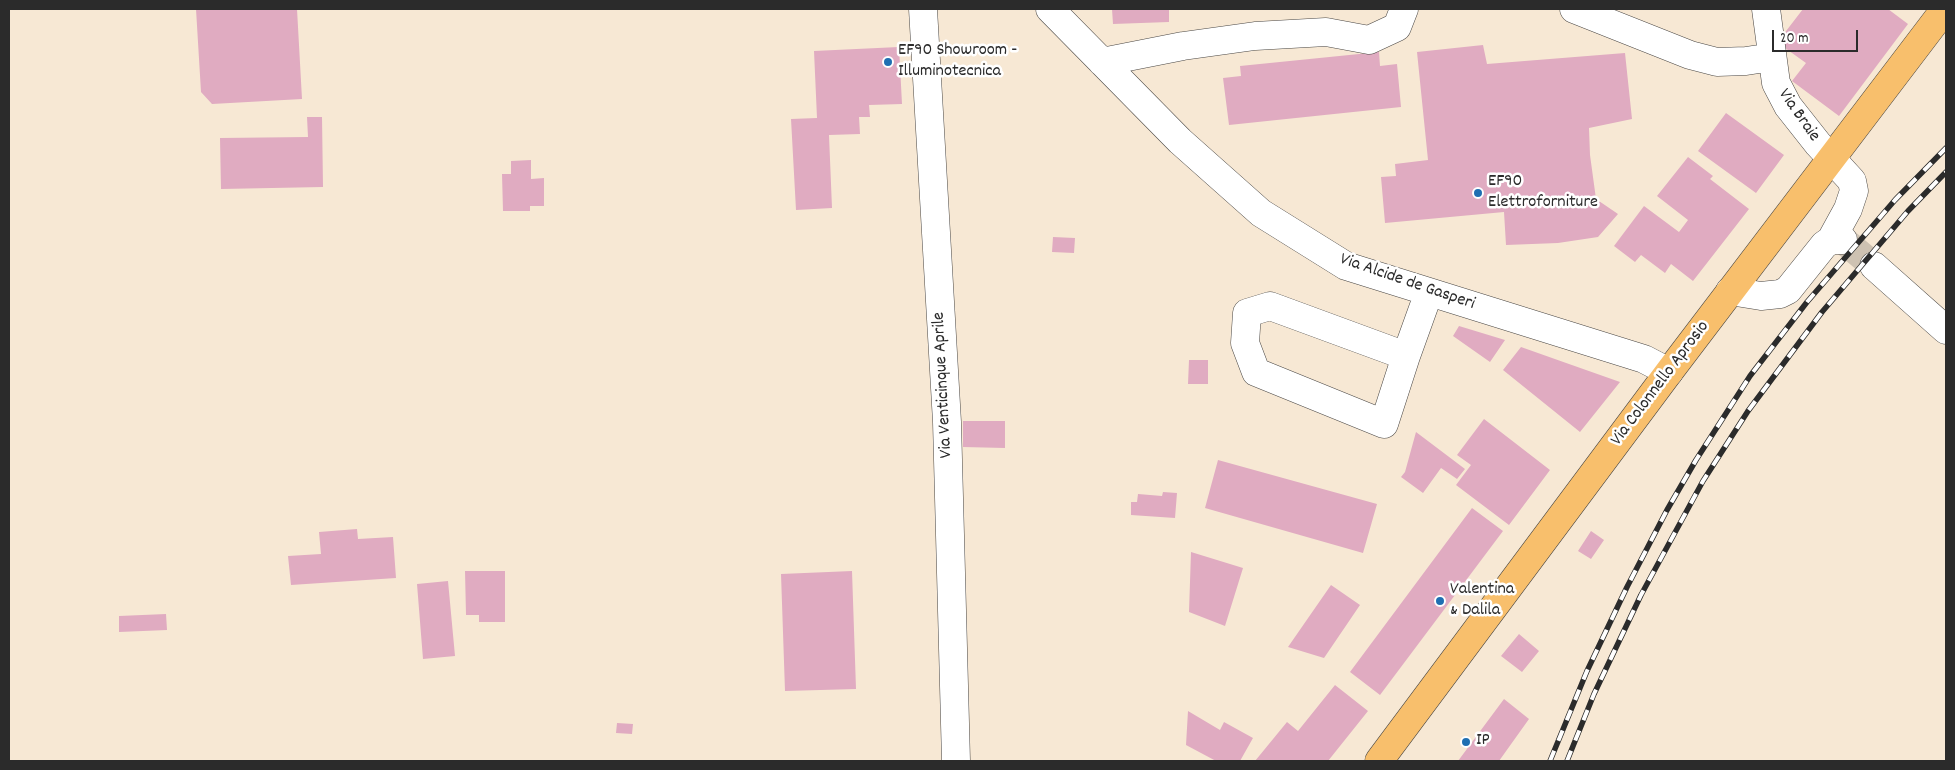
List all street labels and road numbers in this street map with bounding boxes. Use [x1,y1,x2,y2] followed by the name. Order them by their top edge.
[1772,85,1824,147] street label: Via Braie
[1337,250,1477,316] street label: Via Alcide de Gasperi
[929,311,959,459] street label: Via Venticinque Aprile
[1607,317,1715,451] street label: Via Colonnello Aprosio

